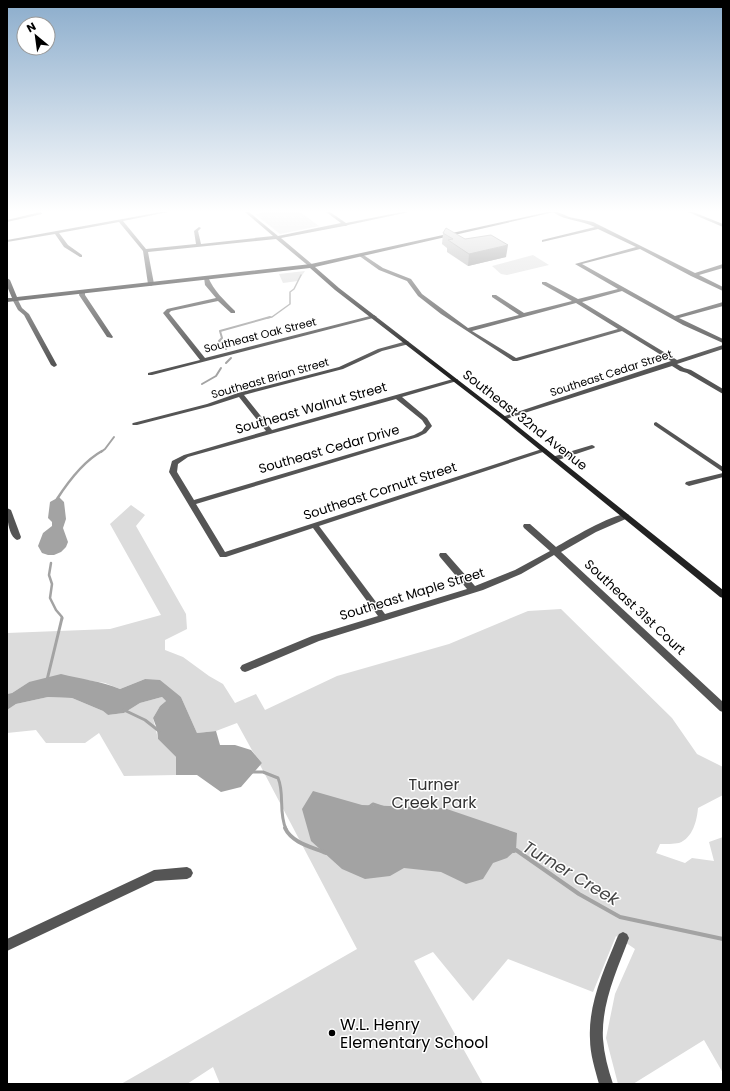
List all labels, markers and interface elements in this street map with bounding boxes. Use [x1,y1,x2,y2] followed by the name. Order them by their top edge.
[16,16,56,56] north arrow
[24,18,39,36] text: N
[202,313,318,357] street label: Southeast Oak Street
[548,346,674,400] street label: Southeast Cedar Street
[209,354,331,402] street label: Southeast Brian Street
[459,365,591,475] street label: Southeast 32nd Avenue
[233,377,389,439] street label: Southeast Walnut Street
[256,420,402,478] street label: Southeast Cedar Drive
[301,457,459,525] street label: Southeast Cornutt Street
[580,555,690,659] street label: Southeast 31st Court
[337,563,487,625] street label: Southeast Maple Street
[392,773,477,814] park label: Turner Creek Park
[518,835,625,912] water label: Turner Creek
[340,1013,488,1054] place label: W.L. Henry Elementary School
[327,1028,337,1038] marker: W.L. Henry Elementary School

